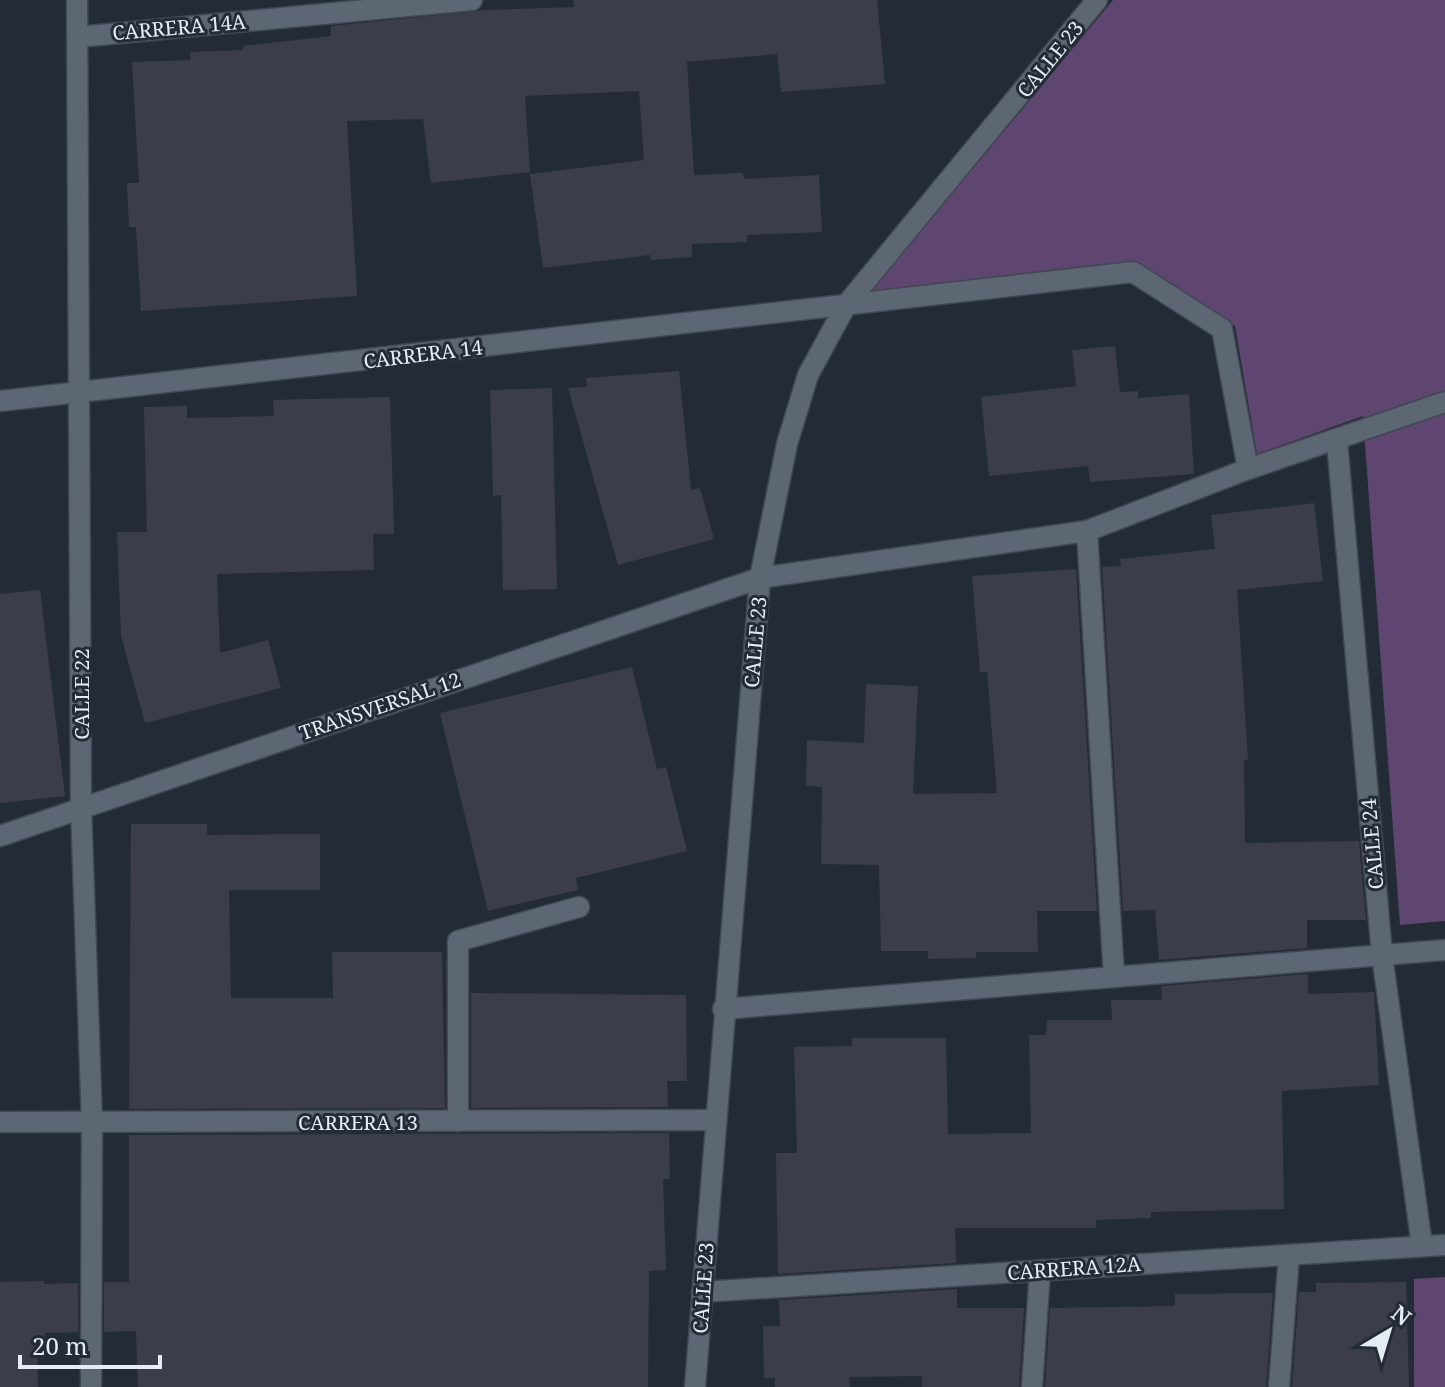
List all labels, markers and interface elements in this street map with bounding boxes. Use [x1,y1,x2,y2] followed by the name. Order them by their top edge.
[111,8,248,46] street label: CARRERA 14A
[1011,15,1089,103] street label: CALLE 23
[362,333,484,375] street label: CARRERA 14
[738,595,772,689] street label: CALLE 23
[68,648,95,740] street label: CALLE 22
[296,666,464,746] street label: TRANSVERSAL 12
[1355,797,1389,891] street label: CALLE 24
[298,1109,418,1136] street label: CARRERA 13
[686,1242,720,1334] street label: CALLE 23
[1006,1250,1143,1286] street label: CARRERA 12A
[1349,1291,1429,1371] north arrow
[1386,1297,1418,1332] text: N
[20,1319,160,1369] scale bar
[32,1329,88,1362] text: 20 m

